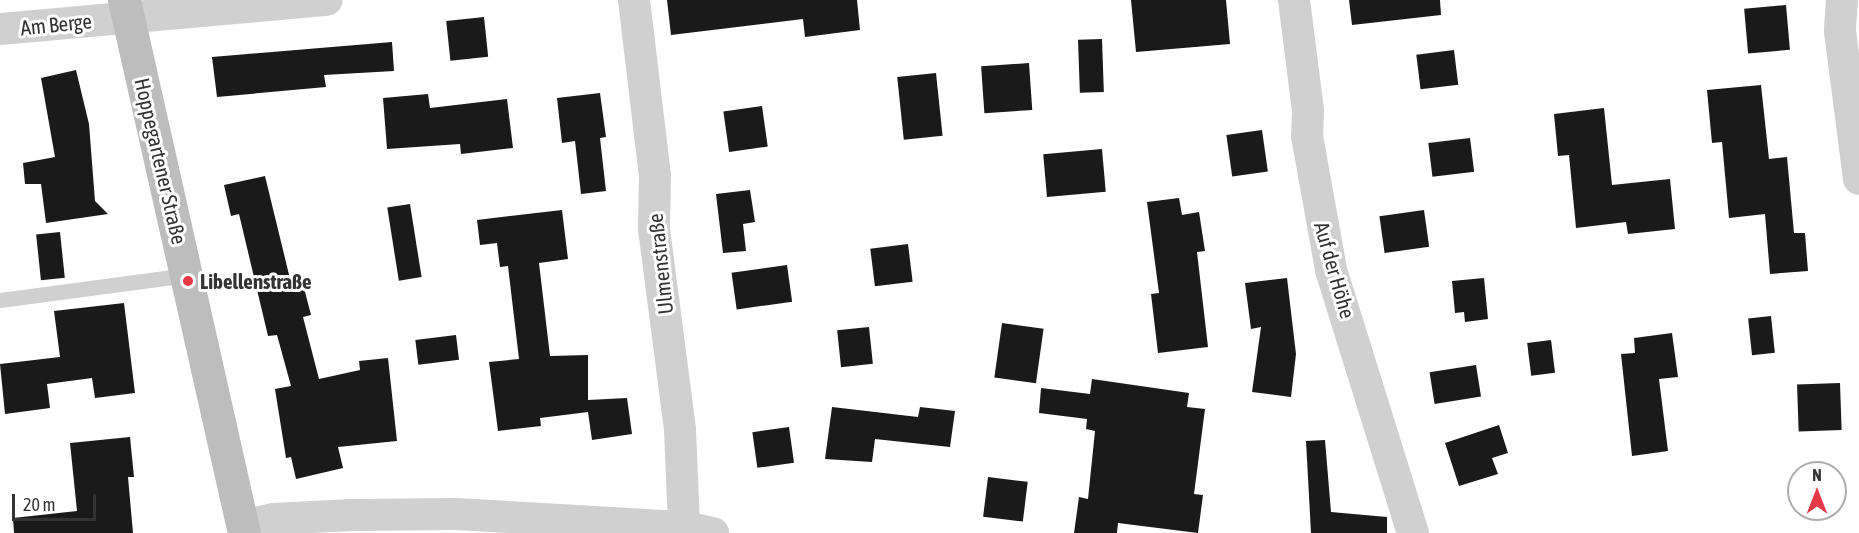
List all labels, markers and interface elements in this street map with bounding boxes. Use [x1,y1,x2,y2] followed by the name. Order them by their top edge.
[19,8,93,40] street label: Am Berge
[130,75,192,247] street label: Hoppegartener Straße
[642,212,678,316] street label: Ulmenstraße
[1309,219,1361,321] street label: Auf der Höhe
[200,268,311,294] place label: Libellenstraße
[181,274,195,288] marker: Libellenstraße
[1787,461,1847,521] north arrow
[1812,466,1822,484] text: N
[15,482,99,520] scale bar
[23,494,55,515] text: 20 m

